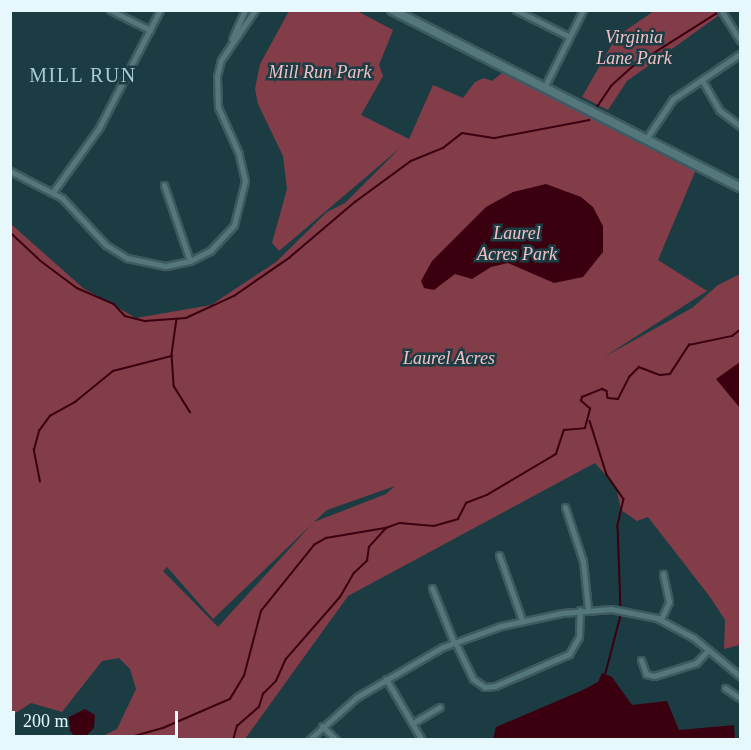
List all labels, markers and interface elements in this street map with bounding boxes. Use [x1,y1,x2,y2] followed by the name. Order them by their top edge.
[596,27,672,70] park label: Virginia Lane Park
[269,61,371,83] park label: Mill Run Park
[29,63,137,87] district label: MILL RUN
[477,223,557,266] park label: Laurel Acres Park
[403,347,495,369] park label: Laurel Acres
[15,699,182,737] scale bar
[23,711,69,731] text: 200 m

